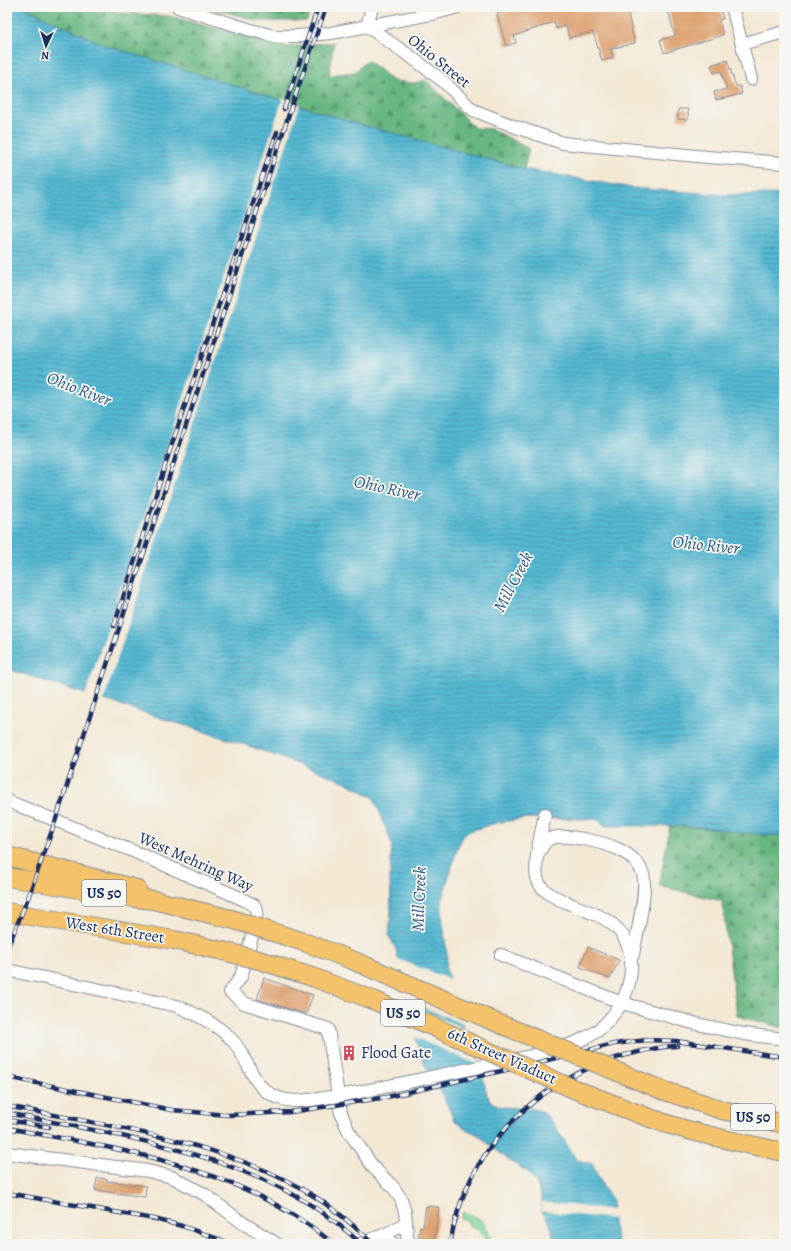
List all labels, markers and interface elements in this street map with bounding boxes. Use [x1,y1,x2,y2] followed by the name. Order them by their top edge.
[26,26,66,66] north arrow
[403,29,475,93] street label: Ohio Street
[41,48,50,63] text: N
[44,366,115,412] water label: Ohio River
[352,470,423,506] water label: Ohio River
[671,530,742,560] water label: Ohio River
[488,548,539,616] water label: Mill Creek
[134,826,258,897] street label: West Mehring Way
[406,866,432,932] water label: Mill Creek
[82,880,126,906] road number: US 50
[63,911,166,949] street label: West 6th Street
[381,1000,425,1026] road number: US 50
[444,1022,560,1090] street label: 6th Street Viaduct
[361,1042,431,1064] place label: Flood Gate
[340,1044,358,1062] building icon: Flood Gate
[731,1104,775,1130] road number: US 50

